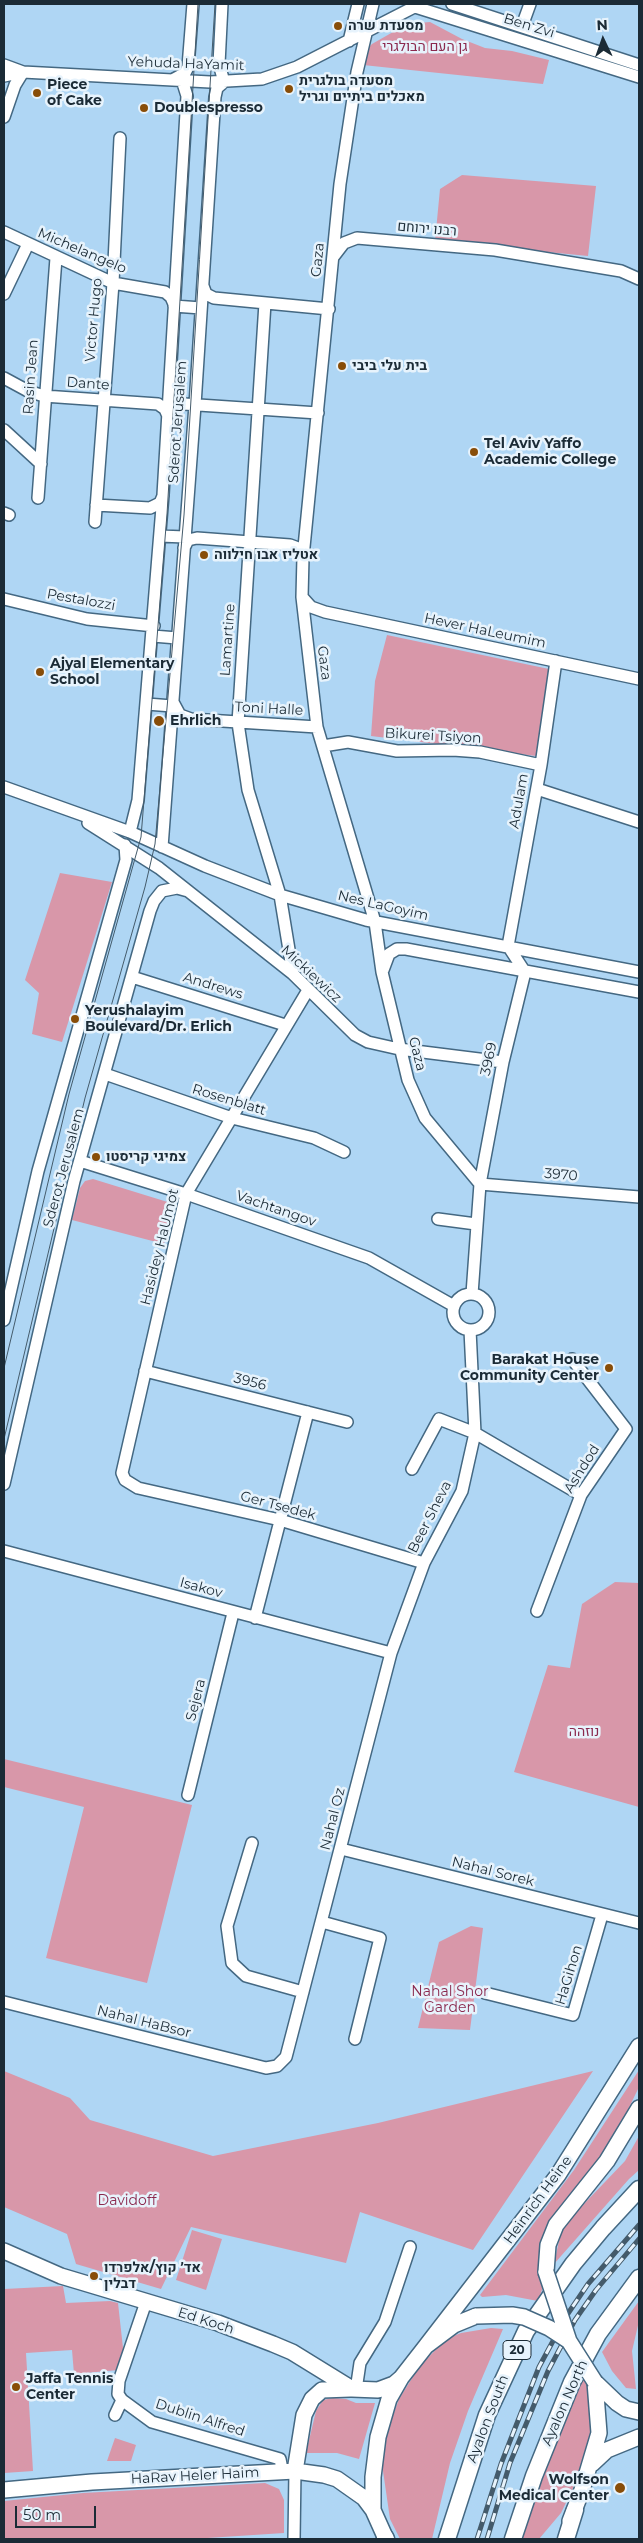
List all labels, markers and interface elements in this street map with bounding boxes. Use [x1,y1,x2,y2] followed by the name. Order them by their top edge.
[501,10,557,42] street label: Ben Zvi
[578,15,628,65] north arrow
[596,16,608,34] text: N
[348,18,424,34] place label: מסעדת שרה
[332,20,344,32] marker: מסעדת שרה
[382,39,468,55] park label: גן העם הבולגרי
[127,54,245,74] street label: Yehuda HaYamit
[299,73,425,105] place label: מסעדה בולגרית מאכלים ביתיים וגריל
[47,77,102,110] place label: Piece of Cake
[283,83,295,95] marker: מסעדה בולגרית מאכלים ביתיים וגריל
[31,87,43,99] marker: Piece of Cake
[154,100,263,116] place label: Doublespresso
[138,102,150,114] marker: Doublespresso
[397,218,457,240] street label: רבנו ירוחם
[35,225,129,277] street label: Michelangelo
[308,242,328,278] street label: Gaza
[82,277,106,363] street label: Victor Hugo
[20,339,42,415] street label: Rasin Jean
[352,358,427,374] place label: בית עלי ביבי
[165,360,191,484] street label: Sderot Jerusalem
[336,360,348,372] marker: בית עלי ביבי
[66,374,110,394] street label: Dante
[484,436,616,468] place label: Tel Aviv Yaffo Academic College
[468,446,480,458] marker: Tel Aviv Yaffo Academic College
[214,547,318,563] place label: אטליז אבו חילווה
[198,549,210,561] marker: אטליז אבו חילווה
[45,586,117,614] street label: Pestalozzi
[217,603,239,677] street label: Lamartine
[423,610,547,652] street label: Hever HaLeumim
[314,645,334,681] street label: Gaza
[50,656,174,689] place label: Ajyal Elementary School
[34,666,46,678] marker: Ajyal Elementary School
[234,699,304,719] street label: Toni Halle
[170,713,221,729] place label: Ehrlich
[152,714,166,728] marker: Ehrlich
[384,725,482,747] street label: Bikurei Tsiyon
[506,772,532,830] street label: Adulam
[336,887,430,925] street label: Nes LaGoyim
[277,942,345,1006] street label: Mickiewicz
[181,969,245,1003] street label: Andrews
[85,1003,232,1036] place label: Yerushalayim Boulevard/Dr. Erlich
[69,1013,81,1025] marker: Yerushalayim Boulevard/Dr. Erlich
[405,1035,429,1073] street label: Gaza
[477,1041,501,1077] street label: 3969
[190,1081,268,1119] street label: Rosenblatt
[40,1107,88,1229] street label: Sderot Jerusalem
[106,1149,186,1165] place label: צמיגי קריסטו
[90,1151,102,1163] marker: צמיגי קריסטו
[544,1165,578,1185] street label: 3970
[137,1187,183,1307] street label: Hasidey HaUmot
[234,1187,318,1231] street label: Vachtangov
[460,1352,599,1384] place label: Barakat House Community Center
[603,1362,615,1374] marker: Barakat House Community Center
[232,1370,268,1394] street label: 3956
[561,1442,603,1496] street label: Ashdod
[405,1478,455,1556] street label: Beer Sheva
[238,1488,318,1524] street label: Ger Tsedek
[178,1574,224,1602] street label: Isakov
[183,1677,209,1723] street label: Sejera
[569,1724,599,1740] park label: נוזהה
[317,1786,349,1852] street label: Nahal Oz
[450,1854,536,1890] street label: Nahal Sorek
[552,1943,586,2007] street label: HaGihon
[411,1984,489,2016] park label: Nahal Shor Garden
[95,2002,193,2042] street label: Nahal HaBsor
[500,2153,576,2247] street label: Heinrich Heine
[98,2193,156,2209] park label: Davidoff
[104,2260,201,2292] place label: אד׳ קוץ/אלפרדו דבלין
[88,2270,100,2282] marker: אד׳ קוץ/אלפרדו דבלין
[176,2304,236,2338] street label: Ed Koch
[503,2340,531,2360] road number: 20
[539,2358,591,2448] street label: Ayalon North
[26,2371,113,2404] place label: Jaffa Tennis Center
[464,2373,512,2465] street label: Ayalon South
[10,2381,22,2393] marker: Jaffa Tennis Center
[153,2396,247,2440] street label: Dublin Alfred
[130,2464,260,2488] street label: HaRav Heler Haim
[499,2472,609,2504] place label: Wolfson Medical Center
[613,2481,627,2495] marker: Wolfson Medical Center
[18,2496,99,2528] scale bar
[23,2505,61,2524] text: 50 m

